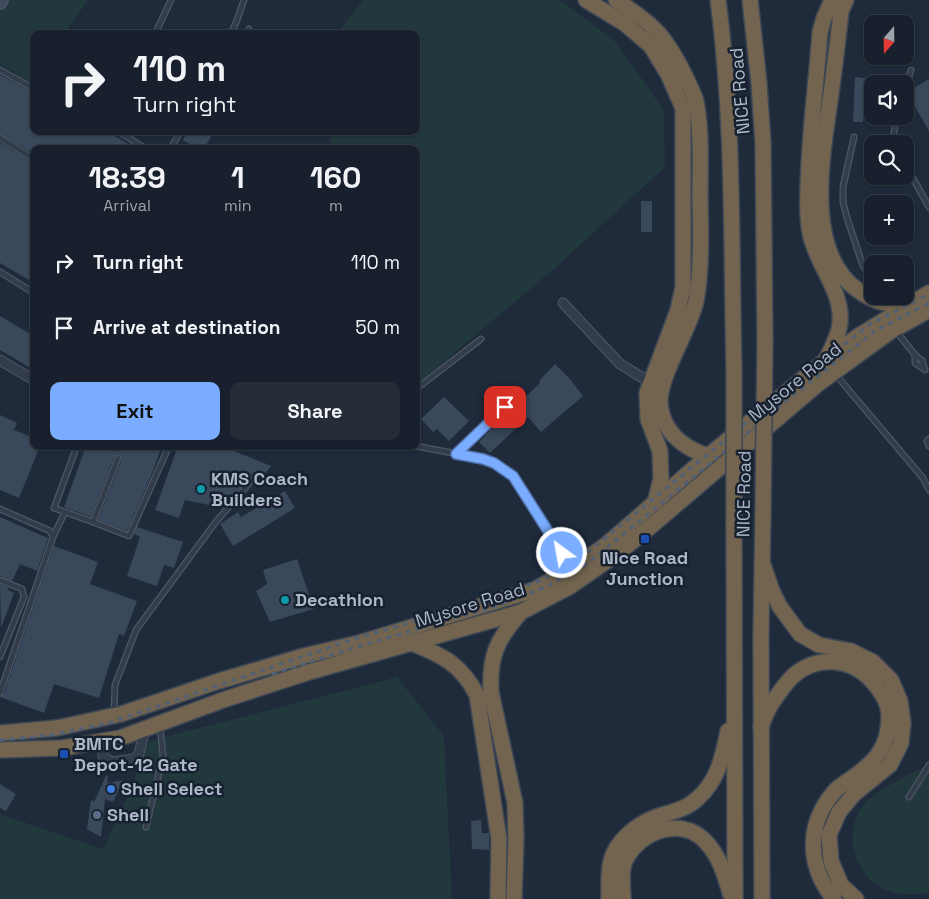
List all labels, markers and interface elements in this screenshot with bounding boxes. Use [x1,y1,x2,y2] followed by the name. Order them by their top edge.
[864,15,914,65] north arrow
[864,15,914,305] map controls
[133,47,226,91] text: 110 m
[724,47,755,135] street label: NICE Road
[50,50,115,115] icon: right
[864,75,914,125] button: sound
[133,90,236,118] text: Turn right
[864,135,914,185] button: search
[88,158,166,197] text: 18:39
[231,158,245,197] text: 1
[310,158,362,197] text: 160
[103,195,151,216] text: Arrival
[224,195,252,216] text: min
[329,195,343,216] text: m
[864,195,914,245] button: +
[50,249,78,277] icon: right
[93,250,183,275] text: Turn right
[351,250,400,275] text: 110 m
[864,255,914,305] button: −
[50,314,78,342] icon: arrive
[93,315,281,340] text: Arrive at destination
[355,315,400,340] text: 50 m
[743,337,846,426] street label: Mysore Road
[50,382,220,440] button: Exit
[230,382,400,440] button: Share
[484,386,526,428] pin
[491,393,519,421] icon: arrive
[731,450,756,538] street label: NICE Road
[211,467,308,511] place label: KMS Coach Builders
[195,483,207,495] marker: KMS Coach Builders
[535,526,587,578] position arrow
[639,533,651,545] marker: Nice Road Junction
[602,546,688,590] place label: Nice Road Junction
[412,577,527,632] street label: Mysore Road
[295,588,384,611] place label: Decathlon
[279,594,291,606] marker: Decathlon
[74,732,198,776] place label: BMTC Depot-12 Gate
[58,748,70,760] marker: BMTC Depot-12 Gate
[121,777,222,800] place label: Shell Select
[105,783,117,795] marker: Shell Select
[107,803,149,826] place label: Shell
[91,809,103,821] marker: Shell

